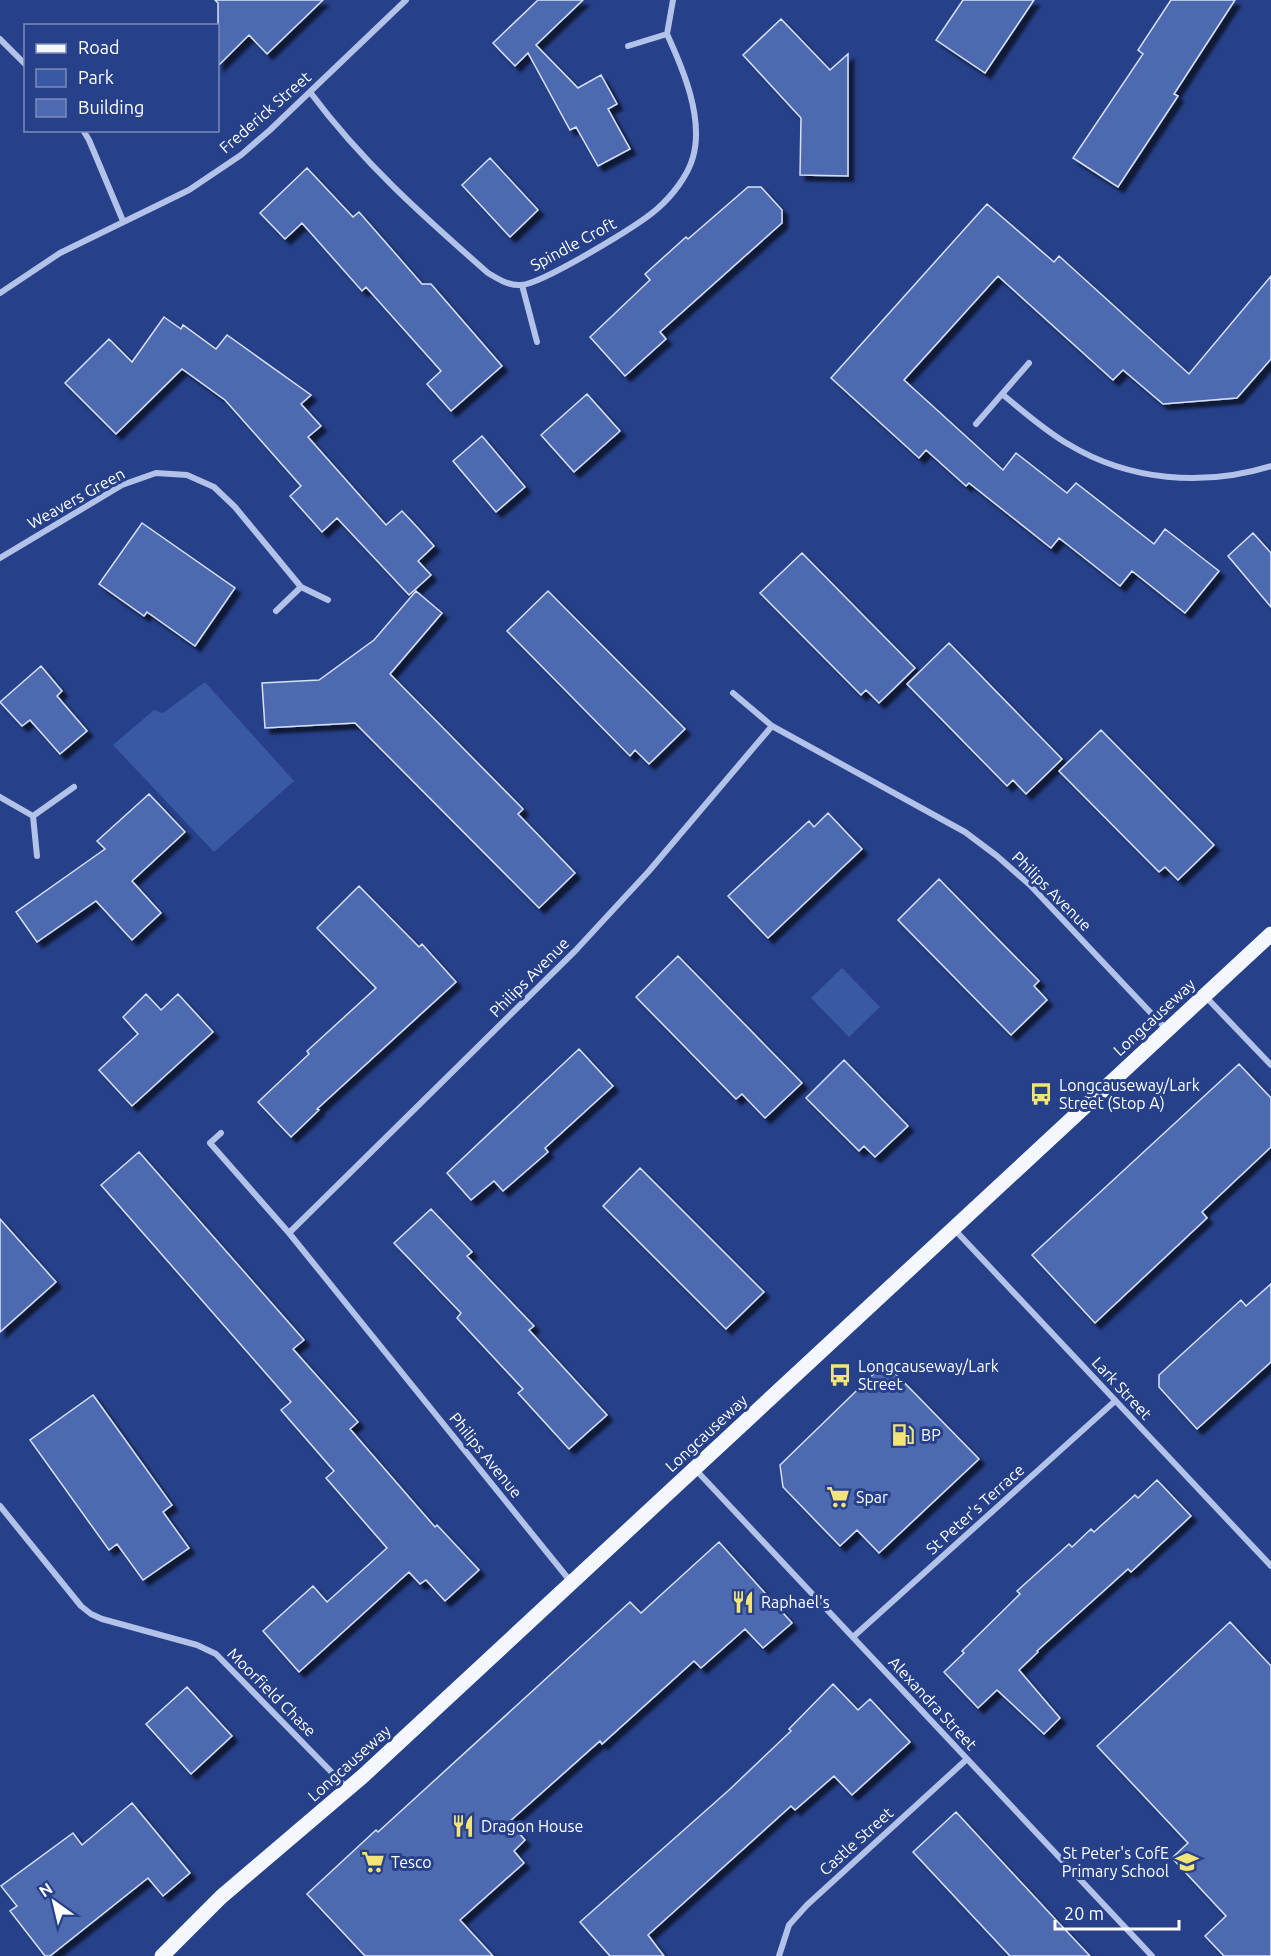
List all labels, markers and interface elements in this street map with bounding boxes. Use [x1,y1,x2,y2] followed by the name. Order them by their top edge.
[24,24,219,132] legend
[78,37,120,57] text: Road
[78,67,114,87] text: Park
[216,67,315,157] street label: Frederick Street
[78,97,144,117] text: Building
[527,214,620,274] street label: Spindle Croft
[24,464,128,532] street label: Weavers Green
[1009,848,1095,934] street label: Philips Avenue
[486,934,572,1020] street label: Philips Avenue
[1110,975,1199,1059] street label: Longcauseway
[1059,1076,1200,1113] place label: Longcauseway/Lark Street (Stop A)
[1028,1081,1054,1107] bus stop icon: Longcauseway/Lark Street (Stop A)
[1089,1353,1156,1423] street label: Lark Street
[858,1357,999,1393] place label: Longcauseway/Lark Street
[827,1362,853,1388] bus stop icon: Longcauseway/Lark Street
[662,1391,751,1475] street label: Longcauseway
[446,1409,526,1501] street label: Philips Avenue
[890,1422,916,1448] fuel station icon: BP
[921,1426,941,1444] place label: BP
[922,1460,1028,1558] street label: St Peter's Terrace
[825,1484,851,1510] supermarket icon: Spar
[856,1488,888,1506] place label: Spar
[730,1589,756,1615] restaurant icon: Raphael's
[761,1593,830,1611] place label: Raphael's
[224,1644,320,1740] street label: Moorfield Chase
[885,1653,981,1754] street label: Alexandra Street
[304,1721,394,1805] street label: Longcauseway
[816,1803,897,1879] street label: Castle Street
[450,1813,476,1839] restaurant icon: Dragon House
[481,1817,583,1835] place label: Dragon House
[1062,1844,1169,1880] place label: St Peter's CofE Primary School
[360,1849,386,1875] supermarket icon: Tesco
[1174,1849,1200,1875] school or university icon: St Peter's CofE Primary School
[391,1853,432,1871] place label: Tesco
[24,1872,84,1932] north arrow
[36,1879,56,1900] text: N
[1055,1893,1180,1931] scale bar
[1064,1903,1104,1923] text: 20 m

